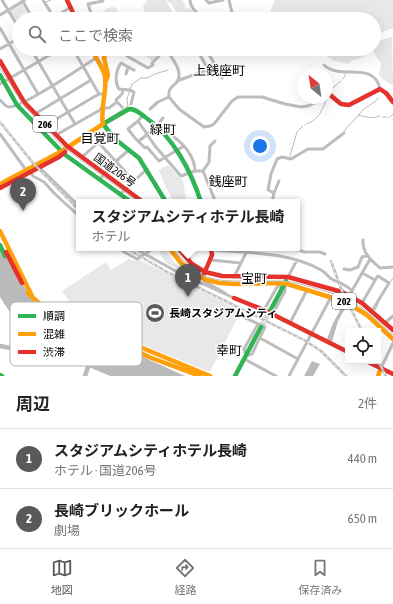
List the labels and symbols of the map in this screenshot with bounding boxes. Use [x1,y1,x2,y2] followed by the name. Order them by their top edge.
[193,63,245,78] district label: 上銭座町
[297,68,333,104] north arrow
[33,116,57,132] road number: 206
[150,122,176,137] district label: 緑町
[80,131,120,146] district label: 目覚町
[250,136,270,156] your location
[92,151,138,189] street label: 国道206号
[208,174,248,189] district label: 銭座町
[10,178,36,211] pin: 2
[175,264,201,297] pin: 1
[241,271,267,286] district label: 宝町
[332,293,356,309] road number: 202
[10,302,142,366] legend
[144,302,166,324] sports icon: 長崎スタジアムシティ
[169,307,278,319] place label: 長崎スタジアムシティ
[43,310,65,322] text: 順調
[43,328,65,340] text: 混雑
[216,343,242,358] district label: 幸町
[43,346,65,358] text: 渋滞

